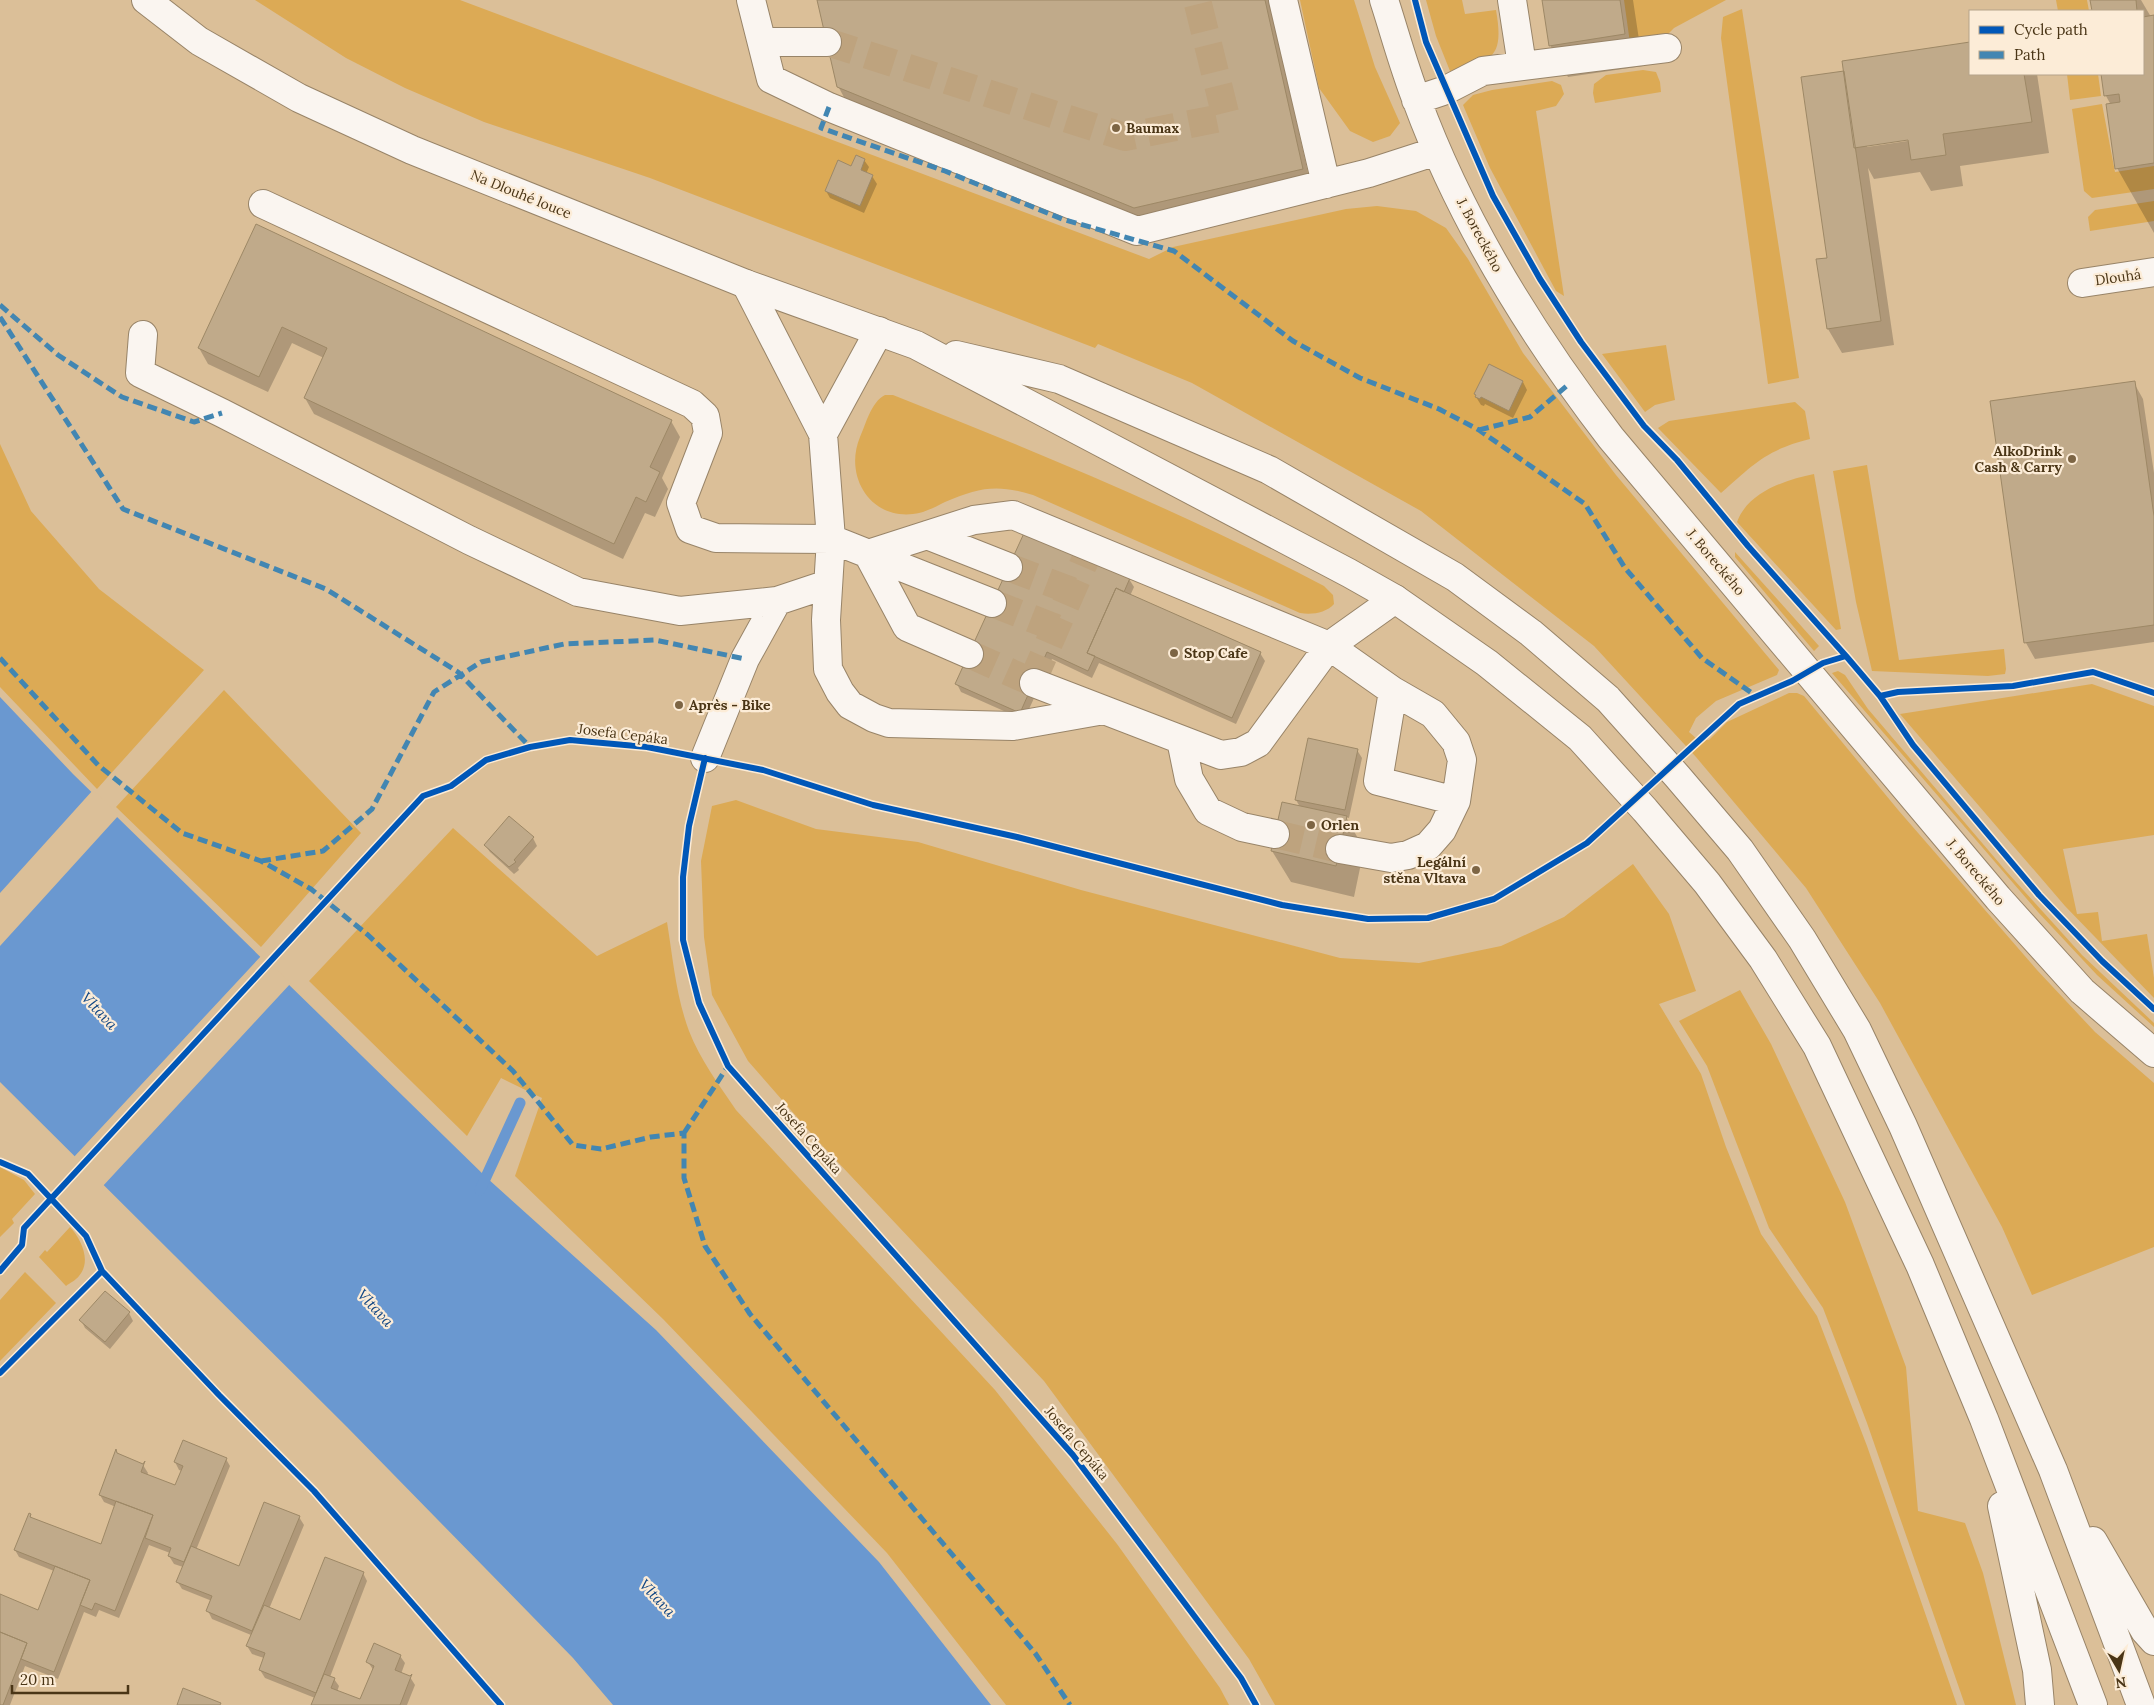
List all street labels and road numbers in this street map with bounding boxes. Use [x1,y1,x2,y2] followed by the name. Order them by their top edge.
[468,166,574,223] street label: Na Dlouhé louce
[1452,194,1507,275] street label: J. Boreckého
[2094,265,2142,289] street label: Dlouhá
[1682,524,1749,599] street label: J. Boreckého
[576,719,669,748] street label: Josefa Cepáka
[1942,834,2009,909] street label: J. Boreckého
[771,1098,846,1178] street label: Josefa Cepáka
[1040,1402,1113,1484] street label: Josefa Cepáka

